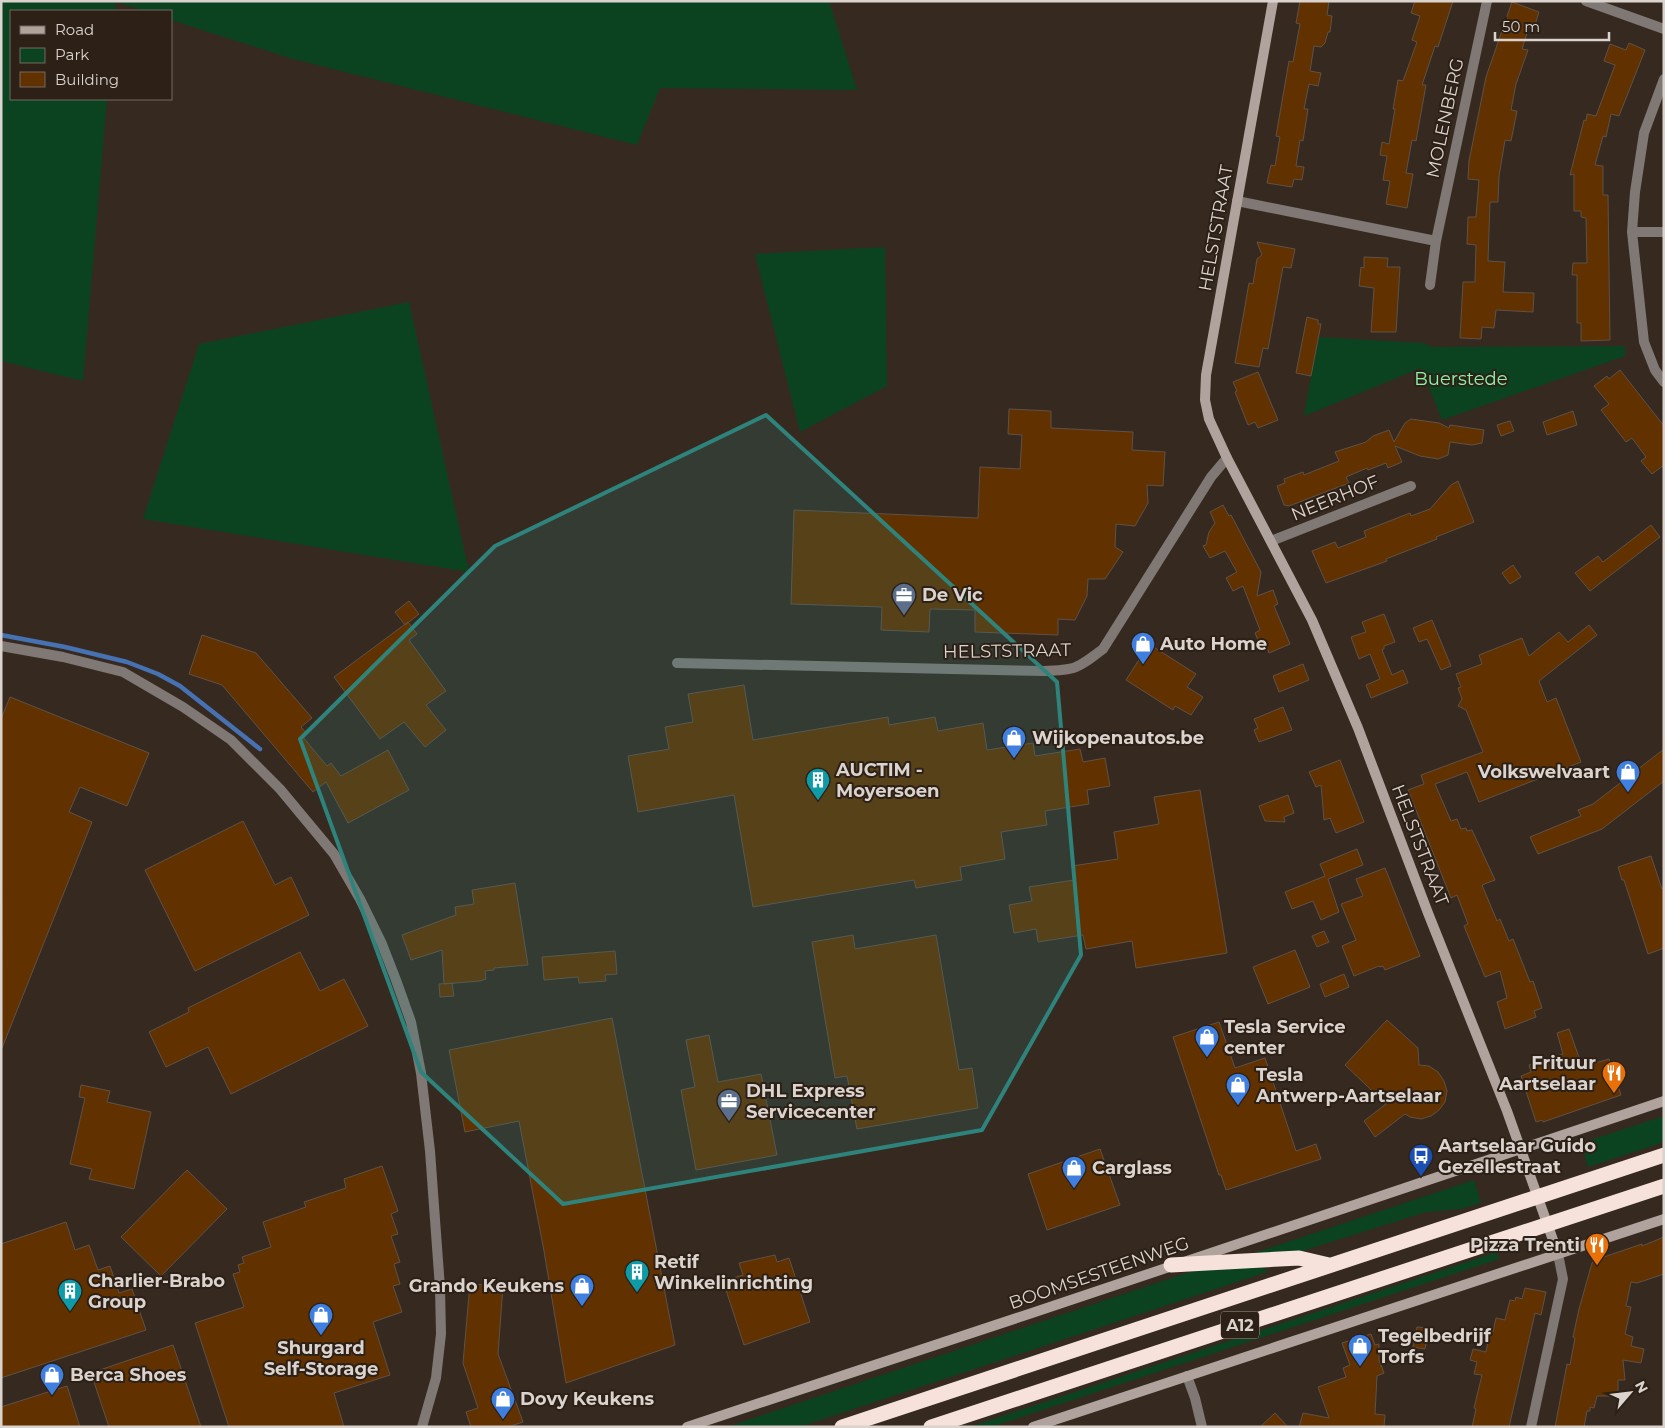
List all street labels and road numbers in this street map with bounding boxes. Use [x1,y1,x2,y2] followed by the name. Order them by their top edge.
[1422,56,1468,180] street label: MOLENBERG
[1194,162,1238,293] street label: HELSTSTRAAT
[1288,470,1382,526] street label: NEERHOF
[943,639,1072,663] street label: HELSTSTRAAT
[1387,781,1453,909] street label: HELSTSTRAAT
[1006,1232,1192,1314] street label: BOOMSESTEENWEG
[1221,1312,1259,1338] road number: A12

